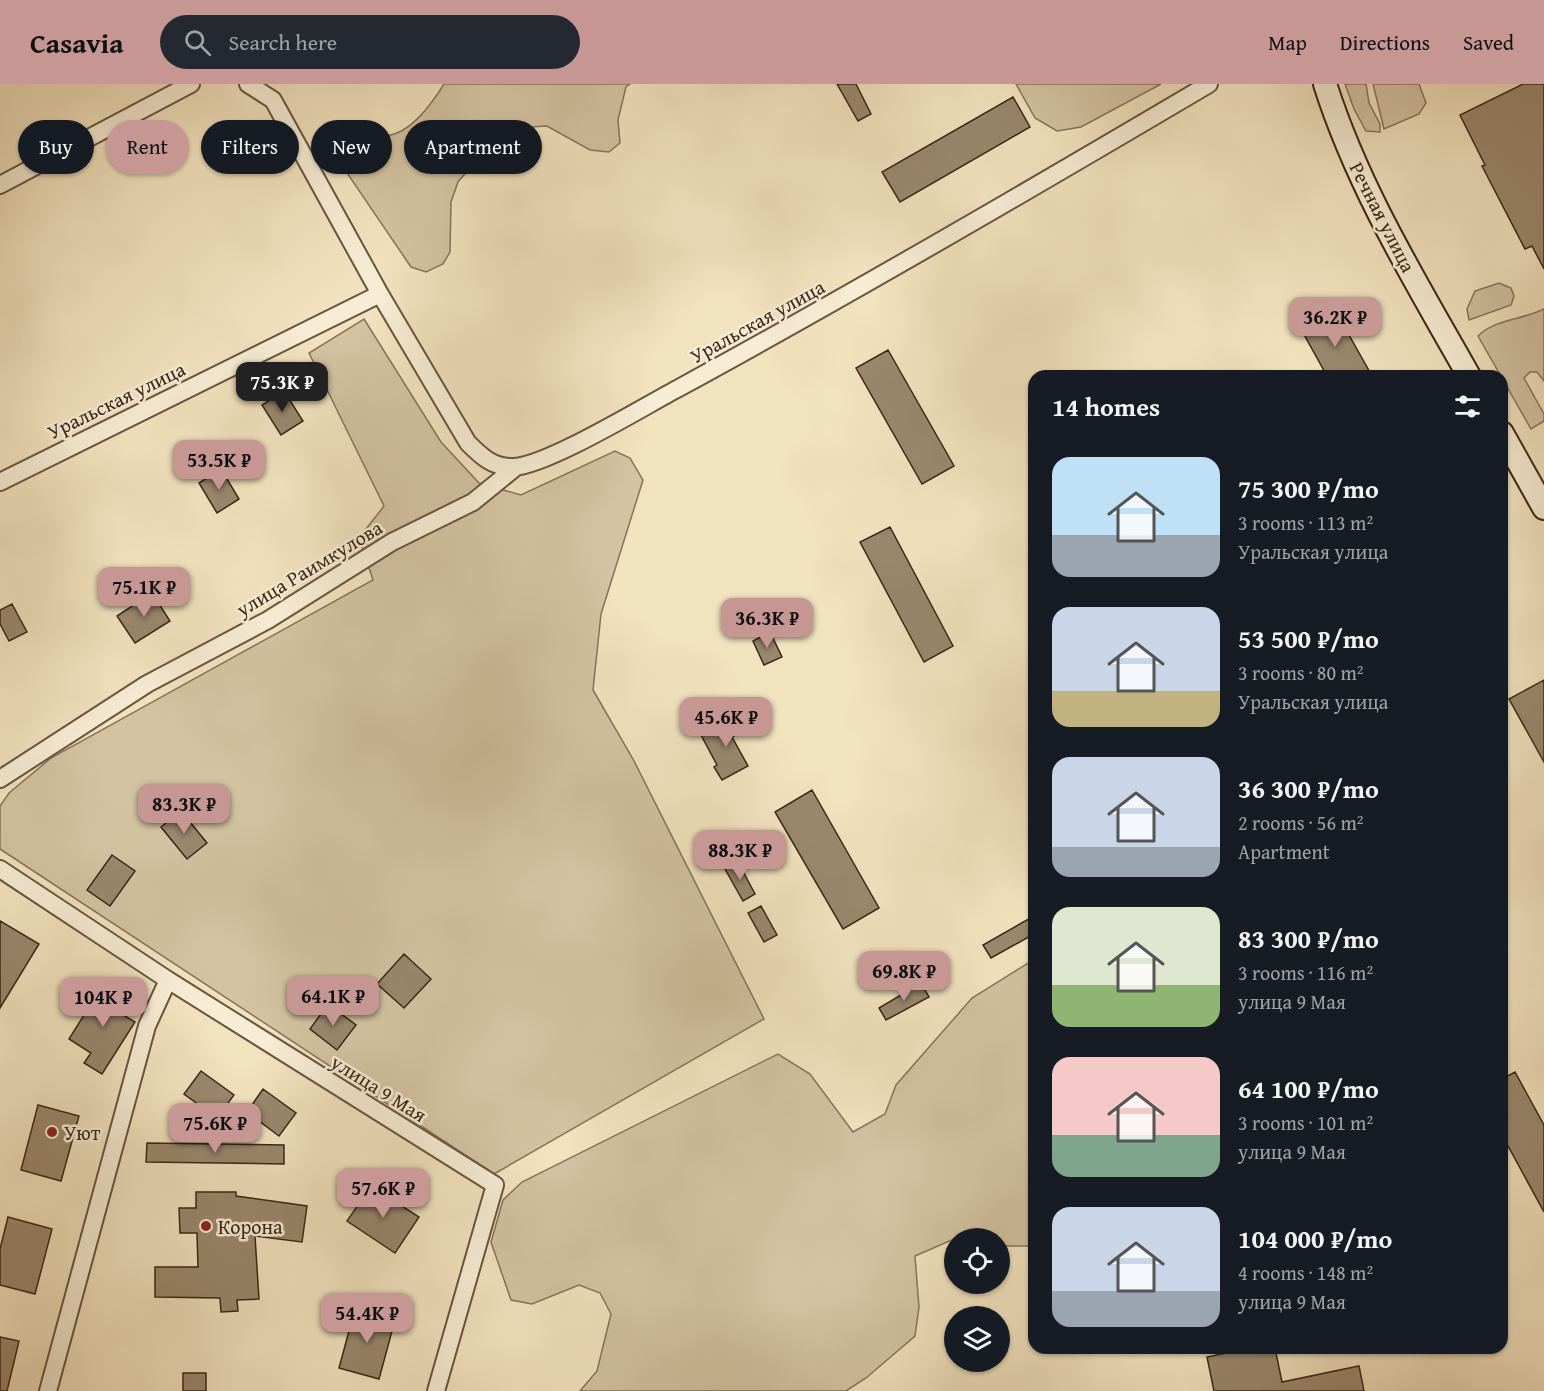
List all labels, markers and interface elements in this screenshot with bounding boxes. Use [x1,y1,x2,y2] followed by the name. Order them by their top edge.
[160,15,580,69] search box
[30,22,124,63] text: Casavia
[181,26,214,59] icon: search
[229,26,337,58] text: Search here
[1268,27,1307,58] text: Map
[1340,27,1430,58] text: Directions
[1463,27,1514,58] text: Saved
[18,120,94,174] chip: Buy
[106,120,189,174] chip: Rent
[201,120,299,174] chip: Filters
[311,120,392,174] chip: New
[404,120,542,174] chip: Apartment
[1343,157,1423,278] street label: Речная улица
[684,272,830,370] street label: Уральская улица
[1280,297,1390,348] pin: 36.2K ₽
[1303,302,1367,331] text: 36.2K ₽
[42,354,190,446] street label: Уральская улица
[227,362,337,413] pin: 75.3K ₽
[250,367,314,396] text: 75.3K ₽
[1052,387,1160,426] text: 14 homes
[1451,390,1484,423] icon: filters
[164,440,274,491] pin: 53.5K ₽
[187,445,251,474] text: 53.5K ₽
[1238,469,1379,508] text: 75 300 ₽/mo
[1100,481,1172,553] icon: home
[1238,508,1373,537] text: 3 rooms · 113 m²
[230,513,388,624] street label: улица Раимкулова
[1238,537,1388,566] text: Уральская улица
[89,567,199,618] pin: 75.1K ₽
[112,572,176,601] text: 75.1K ₽
[712,598,822,649] pin: 36.3K ₽
[735,603,799,632] text: 36.3K ₽
[1238,619,1379,658] text: 53 500 ₽/mo
[1100,631,1172,703] icon: home
[1238,658,1364,687] text: 3 rooms · 80 m²
[1238,687,1388,716] text: Уральская улица
[671,697,781,748] pin: 45.6K ₽
[694,702,758,731] text: 45.6K ₽
[1238,769,1379,808] text: 36 300 ₽/mo
[1100,781,1172,853] icon: home
[129,784,239,835] pin: 83.3K ₽
[152,789,216,818] text: 83.3K ₽
[1238,808,1364,837] text: 2 rooms · 56 m²
[685,830,795,881] pin: 88.3K ₽
[708,835,772,864] text: 88.3K ₽
[1238,837,1330,866] text: Apartment
[1238,919,1379,958] text: 83 300 ₽/mo
[1100,931,1172,1003] icon: home
[849,951,959,1002] pin: 69.8K ₽
[872,956,936,985] text: 69.8K ₽
[1238,958,1373,987] text: 3 rooms · 116 m²
[278,976,388,1027] pin: 64.1K ₽
[54,977,152,1028] pin: 104K ₽
[301,981,365,1010] text: 64.1K ₽
[74,982,132,1011] text: 104K ₽
[1238,987,1346,1016] text: улица 9 Мая
[325,1047,432,1129] street label: улица 9 Мая
[1238,1069,1379,1108] text: 64 100 ₽/mo
[1100,1081,1172,1153] icon: home
[160,1103,270,1154] pin: 75.6K ₽
[183,1108,247,1137] text: 75.6K ₽
[1238,1108,1373,1137] text: 3 rooms · 101 m²
[64,1118,101,1147] place label: Уют
[45,1125,59,1139] marker: Уют
[1238,1137,1346,1166] text: улица 9 Мая
[328,1168,438,1219] pin: 57.6K ₽
[351,1173,415,1202] text: 57.6K ₽
[218,1212,283,1241] place label: Корона
[199,1219,213,1233] marker: Корона
[1238,1219,1392,1258] text: 104 000 ₽/mo
[944,1228,1010,1372] map controls
[944,1228,1010,1294] button: locate
[1100,1231,1172,1303] icon: home
[1238,1258,1373,1287] text: 4 rooms · 148 m²
[1238,1287,1346,1316] text: улица 9 Мая
[312,1293,422,1344] pin: 54.4K ₽
[335,1298,399,1327] text: 54.4K ₽
[944,1306,1010,1372] button: layers

